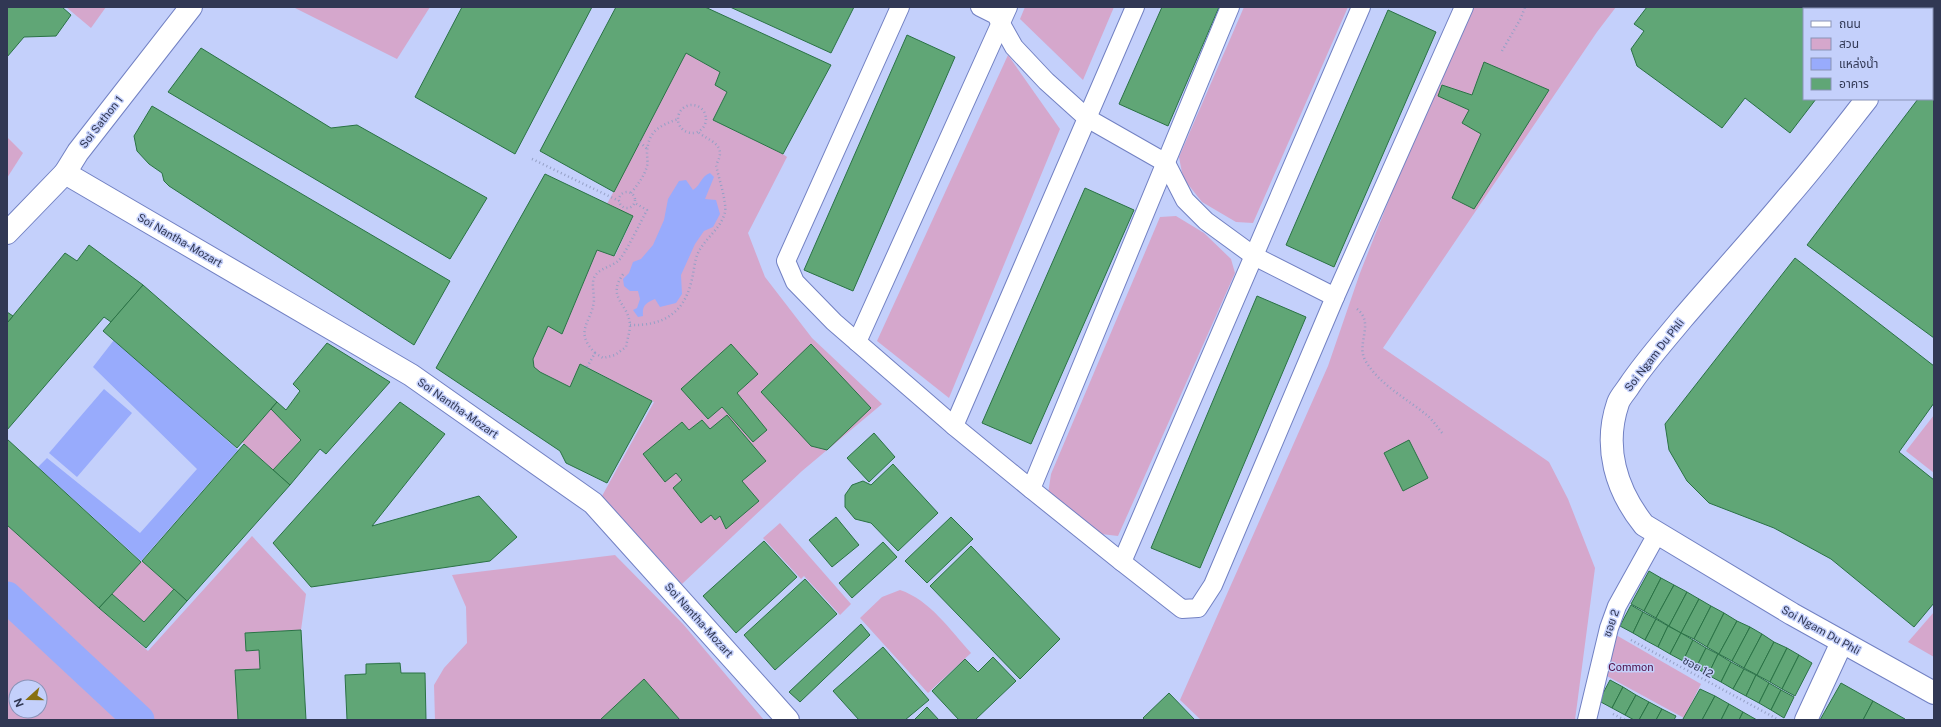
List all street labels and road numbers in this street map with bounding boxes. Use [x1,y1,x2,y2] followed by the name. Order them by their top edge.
[77,94,125,150] street label: Soi Sathon 1
[135,211,225,269] street label: Soi Nantha-Mozart
[1622,317,1686,393] street label: Soi Ngam Du Phli
[415,376,501,440] street label: Soi Nantha-Mozart
[662,580,736,660] street label: Soi Nantha-Mozart
[1780,603,1862,657] street label: Soi Ngam Du Phli
[1601,607,1621,638] street label: ซอย 2
[1681,654,1716,680] street label: ซอย 12

